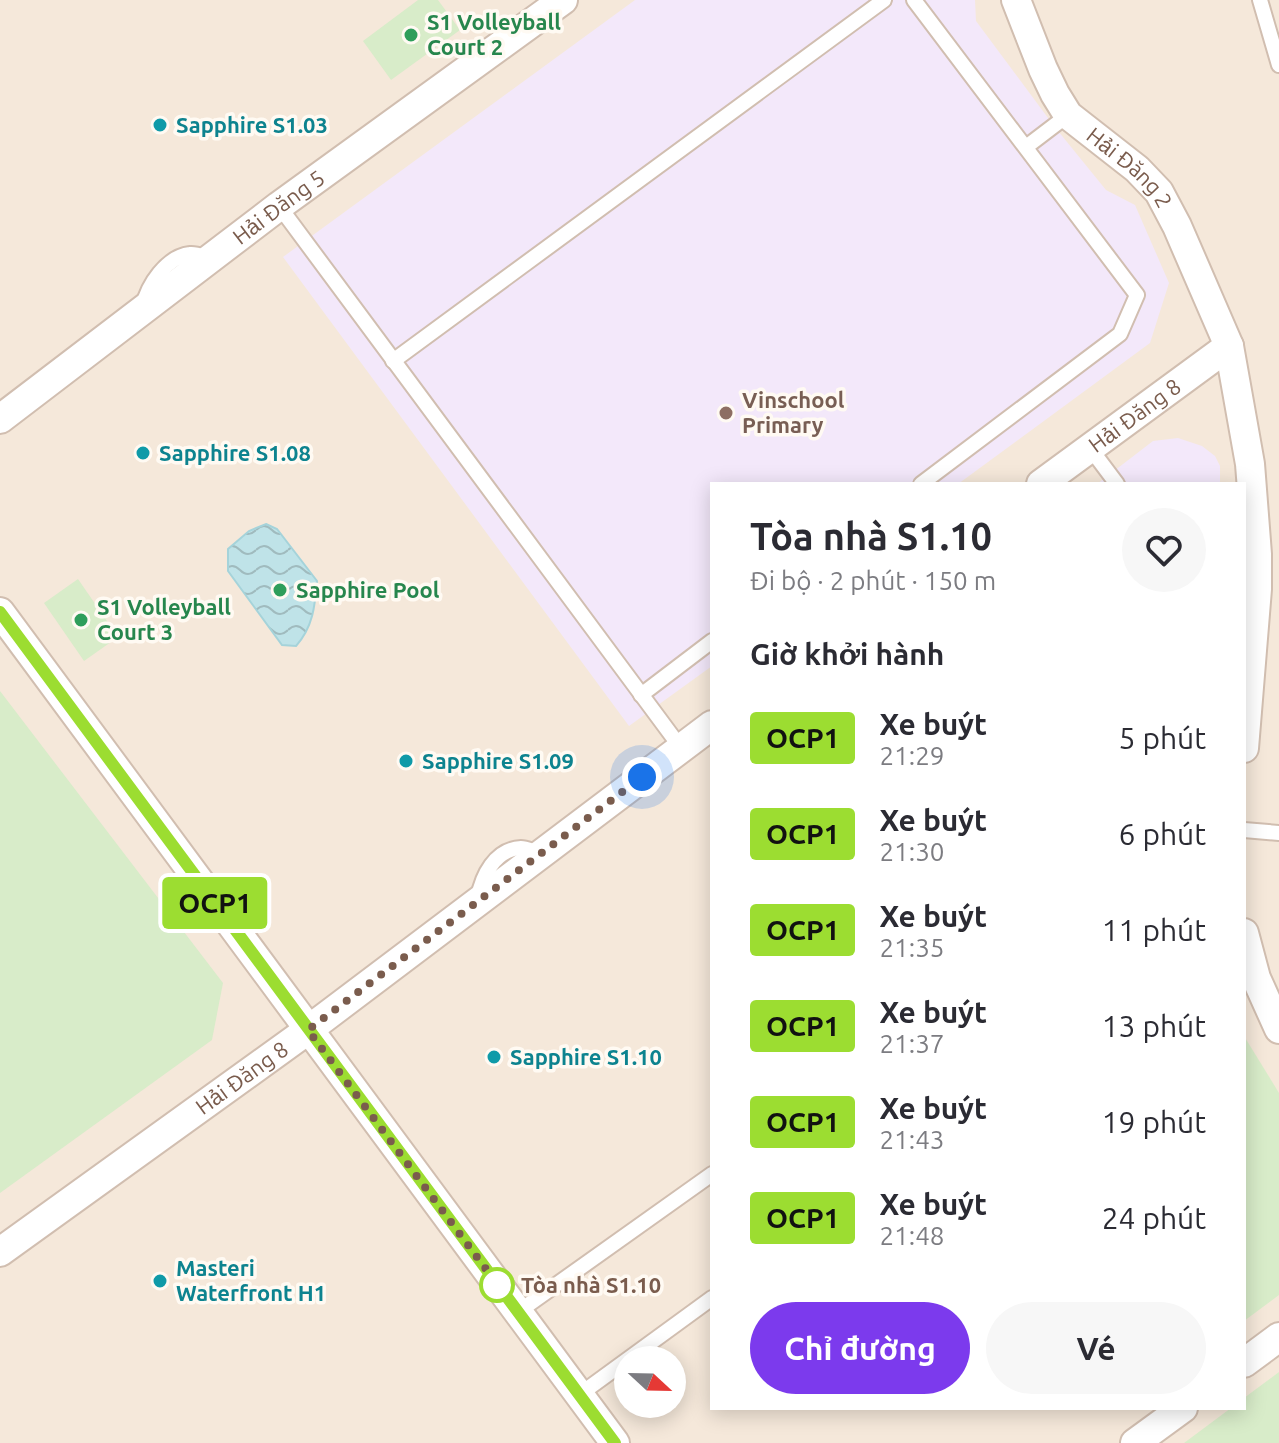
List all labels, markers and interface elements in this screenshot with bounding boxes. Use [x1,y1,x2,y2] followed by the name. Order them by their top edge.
[427,9,561,59] place label: S1 Volleyball Court 2
[402,26,420,44] marker: S1 Volleyball Court 2
[176,112,328,137] place label: Sapphire S1.03
[151,116,169,134] marker: Sapphire S1.03
[1082,122,1178,212] street label: Hải Đăng 2
[227,164,329,249] street label: Hải Đăng 5
[1083,373,1185,457] street label: Hải Đăng 8
[742,387,845,437] place label: Vinschool Primary
[717,404,735,422] marker: Vinschool Primary
[159,440,311,465] place label: Sapphire S1.08
[134,444,152,462] marker: Sapphire S1.08
[1122,508,1206,592] button: heart
[750,515,992,557] text: Tòa nhà S1.10
[750,566,996,595] text: Đi bộ · 2 phút · 150 m
[296,577,440,602] place label: Sapphire Pool
[271,581,289,599] marker: Sapphire Pool
[97,594,231,644] place label: S1 Volleyball Court 3
[72,611,90,629] marker: S1 Volleyball Court 3
[750,637,944,671] text: Giờ khởi hành
[879,707,987,741] text: Xe buýt
[1119,721,1206,755] text: 5 phút
[766,722,839,753] text: OCP1
[879,741,945,770] text: 21:29
[422,748,574,773] place label: Sapphire S1.09
[397,752,415,770] marker: Sapphire S1.09
[622,757,662,797] your location
[879,803,987,837] text: Xe buýt
[1119,817,1206,851] text: 6 phút
[766,818,839,849] text: OCP1
[879,837,945,866] text: 21:30
[159,877,271,929] line badge: OCP1
[178,887,252,918] text: OCP1
[879,899,987,933] text: Xe buýt
[1102,913,1206,947] text: 11 phút
[766,914,839,945] text: OCP1
[879,933,945,962] text: 21:35
[879,995,987,1029] text: Xe buýt
[1102,1009,1206,1043] text: 13 phút
[766,1010,839,1041] text: OCP1
[879,1029,945,1058] text: 21:37
[190,1036,293,1119] street label: Hải Đăng 8
[510,1044,662,1069] place label: Sapphire S1.10
[485,1048,503,1066] marker: Sapphire S1.10
[879,1091,987,1125] text: Xe buýt
[1102,1105,1206,1139] text: 19 phút
[766,1106,839,1137] text: OCP1
[879,1125,945,1154] text: 21:43
[879,1187,987,1221] text: Xe buýt
[1102,1201,1206,1235] text: 24 phút
[766,1202,839,1233] text: OCP1
[879,1221,945,1250] text: 21:48
[176,1255,326,1305] place label: Masteri Waterfront H1
[480,1268,514,1302] marker: Tòa nhà S1.10
[151,1272,169,1290] marker: Masteri Waterfront H1
[521,1272,661,1297] place label: Tòa nhà S1.10
[750,1302,970,1394] button: Chỉ đường
[986,1302,1206,1394] button: Vé
[614,1346,686,1418] north arrow
[614,1346,686,1418] map controls

